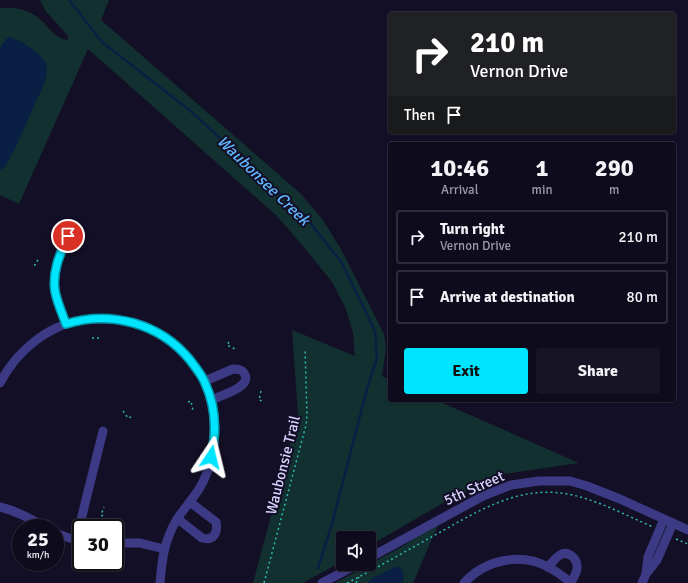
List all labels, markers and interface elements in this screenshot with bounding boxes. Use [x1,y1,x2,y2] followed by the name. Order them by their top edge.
[470,26,544,60] text: 210 m
[404,28,456,80] icon: right
[470,60,568,82] text: Vernon Drive
[443,104,465,126] icon: arrive
[404,106,435,124] text: Then
[213,131,315,231] water label: Waubonsee Creek
[430,153,489,183] text: 10:46
[536,153,548,183] text: 1
[595,153,634,183] text: 290
[441,182,478,198] text: Arrival
[532,182,553,198] text: min
[609,182,619,198] text: m
[51,219,85,253] pin
[440,220,505,238] text: Turn right
[57,225,79,247] icon: arrive
[406,226,428,248] icon: right
[618,228,658,246] text: 210 m
[440,238,511,254] text: Vernon Drive
[406,286,428,308] icon: arrive
[440,288,575,306] text: Arrive at destination
[627,288,658,306] text: 80 m
[404,348,528,394] button: Exit
[536,348,660,394] button: Share
[262,414,304,516] street label: Waubonsie Trail
[190,436,232,478] position arrow
[441,467,507,509] street label: 5th Street
[72,519,124,571] speed limit sign: 30
[27,527,49,552] text: 25
[336,531,376,571] map controls
[336,531,376,571] button: sound
[27,549,49,561] text: km/h

